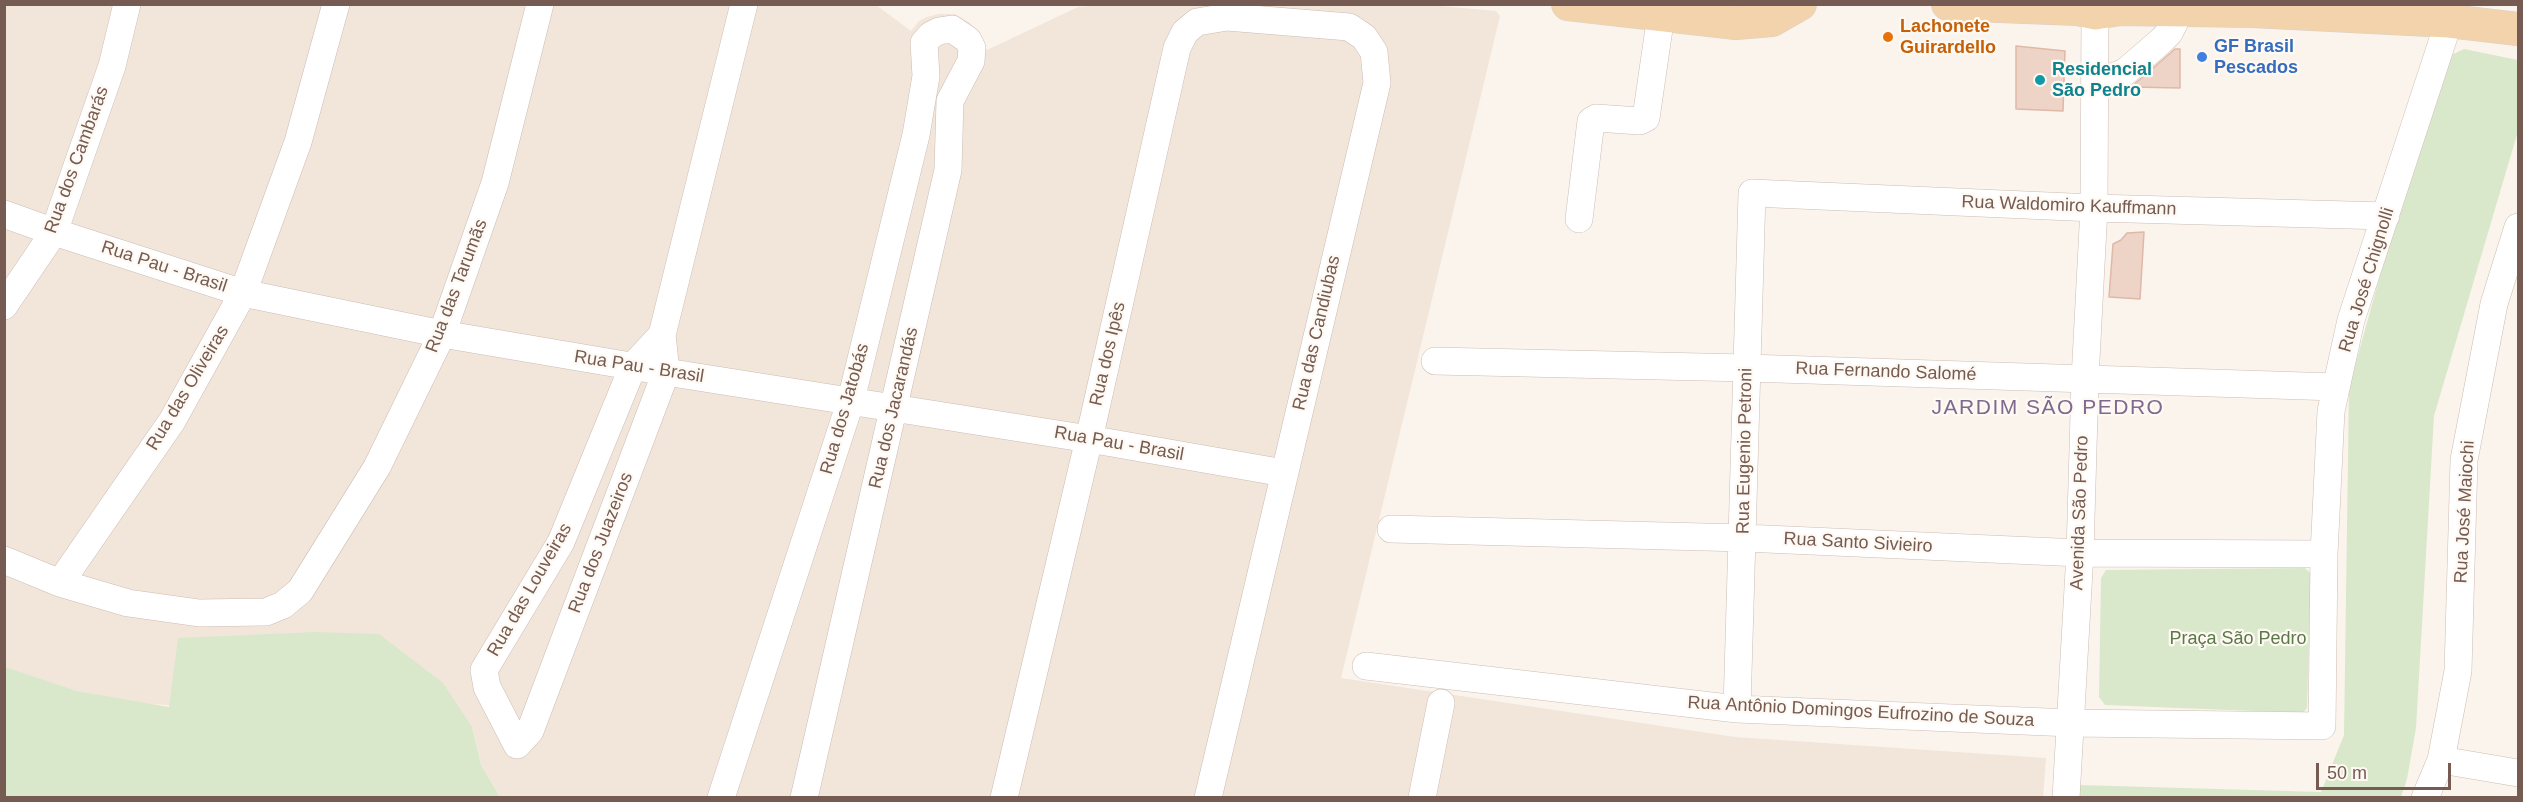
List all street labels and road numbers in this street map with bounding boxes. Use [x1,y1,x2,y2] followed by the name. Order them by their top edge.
[40,83,114,237] street label: Rua dos Cambarás
[1961,191,2177,221] street label: Rua Waldomiro Kauffmann
[2335,205,2399,355] street label: Rua José Chignolli
[422,216,492,356] street label: Rua das Tarumãs
[98,236,230,298] street label: Rua Pau - Brasil
[1289,254,1345,412] street label: Rua das Candiubas
[1086,300,1130,408] street label: Rua dos Ipês
[142,322,234,454] street label: Rua das Oliveiras
[865,325,923,491] street label: Rua dos Jacarandás
[816,341,874,477] street label: Rua dos Jatobás
[573,346,705,388] street label: Rua Pau - Brasil
[1795,358,1977,386] street label: Rua Fernando Salomé
[1733,368,1757,534] street label: Rua Eugenio Petroni
[1053,422,1185,466] street label: Rua Pau - Brasil
[2067,435,2093,591] street label: Avenida São Pedro
[2450,440,2480,584] street label: Rua José Maiochi
[564,470,638,616] street label: Rua dos Juazeiros
[483,520,577,660] street label: Rua das Louveiras
[1783,528,1933,558] street label: Rua Santo Sivieiro
[1687,692,2035,732] street label: Rua Antônio Domingos Eufrozino de Souza

